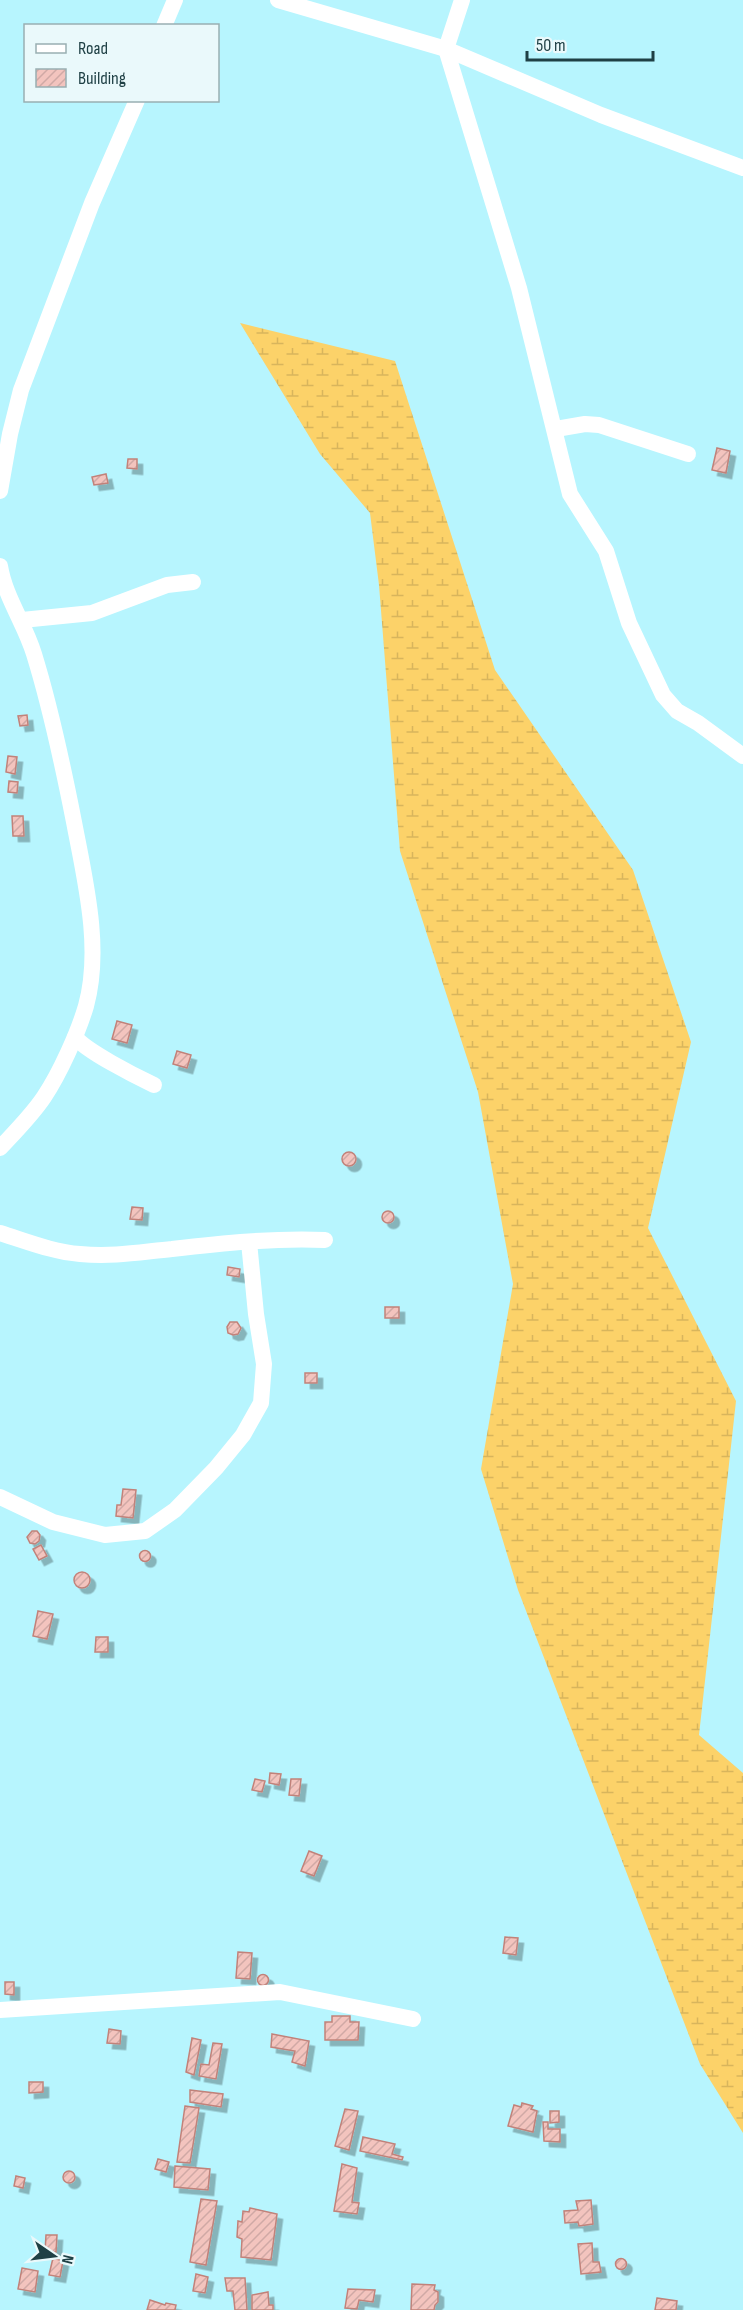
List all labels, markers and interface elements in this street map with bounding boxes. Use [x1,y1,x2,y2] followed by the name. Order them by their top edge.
[24,24,219,102] legend
[527,24,653,62] scale bar
[536,35,566,56] text: 50 m
[78,38,108,59] text: Road
[78,68,126,89] text: Building
[24,2226,84,2286] north arrow
[57,2253,77,2266] text: N

